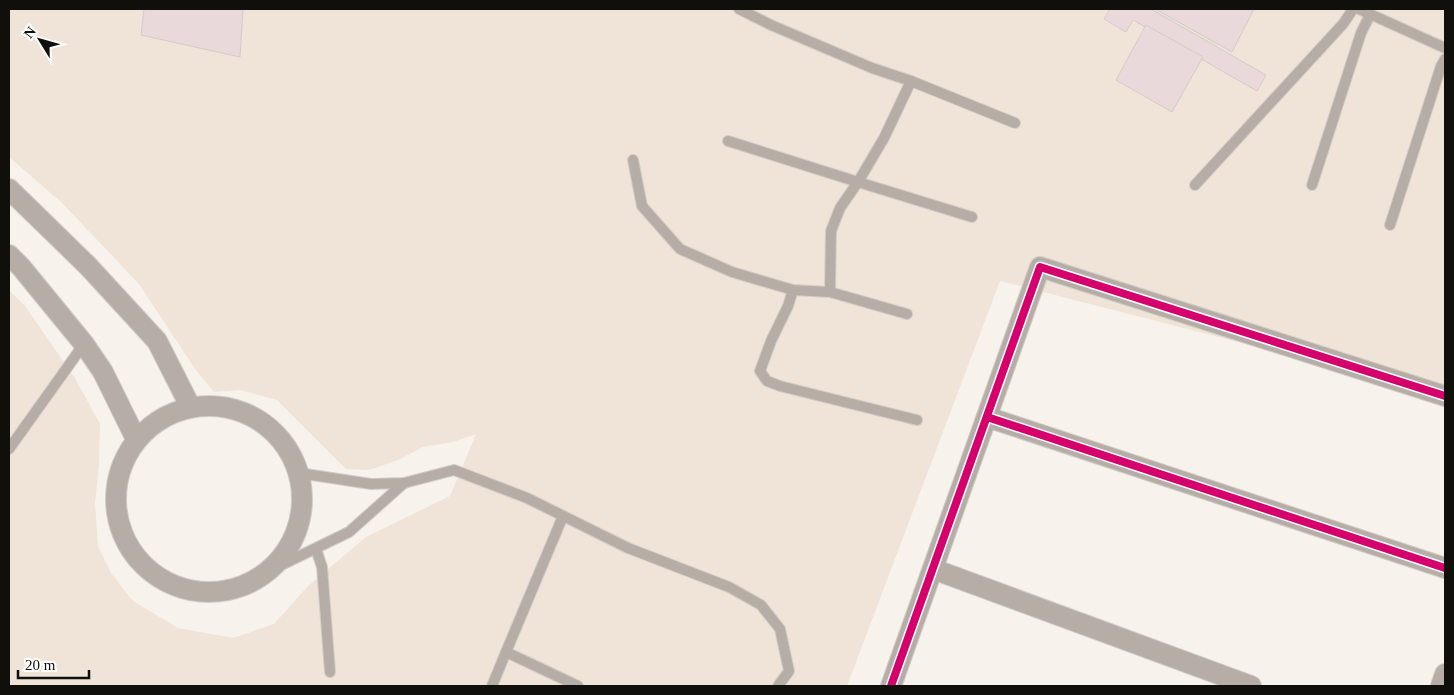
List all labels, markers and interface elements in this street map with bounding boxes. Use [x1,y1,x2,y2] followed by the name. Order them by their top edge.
[15,15,65,65] north arrow
[21,24,39,41] text: N
[18,648,89,680] scale bar
[25,657,56,673] text: 20 m

